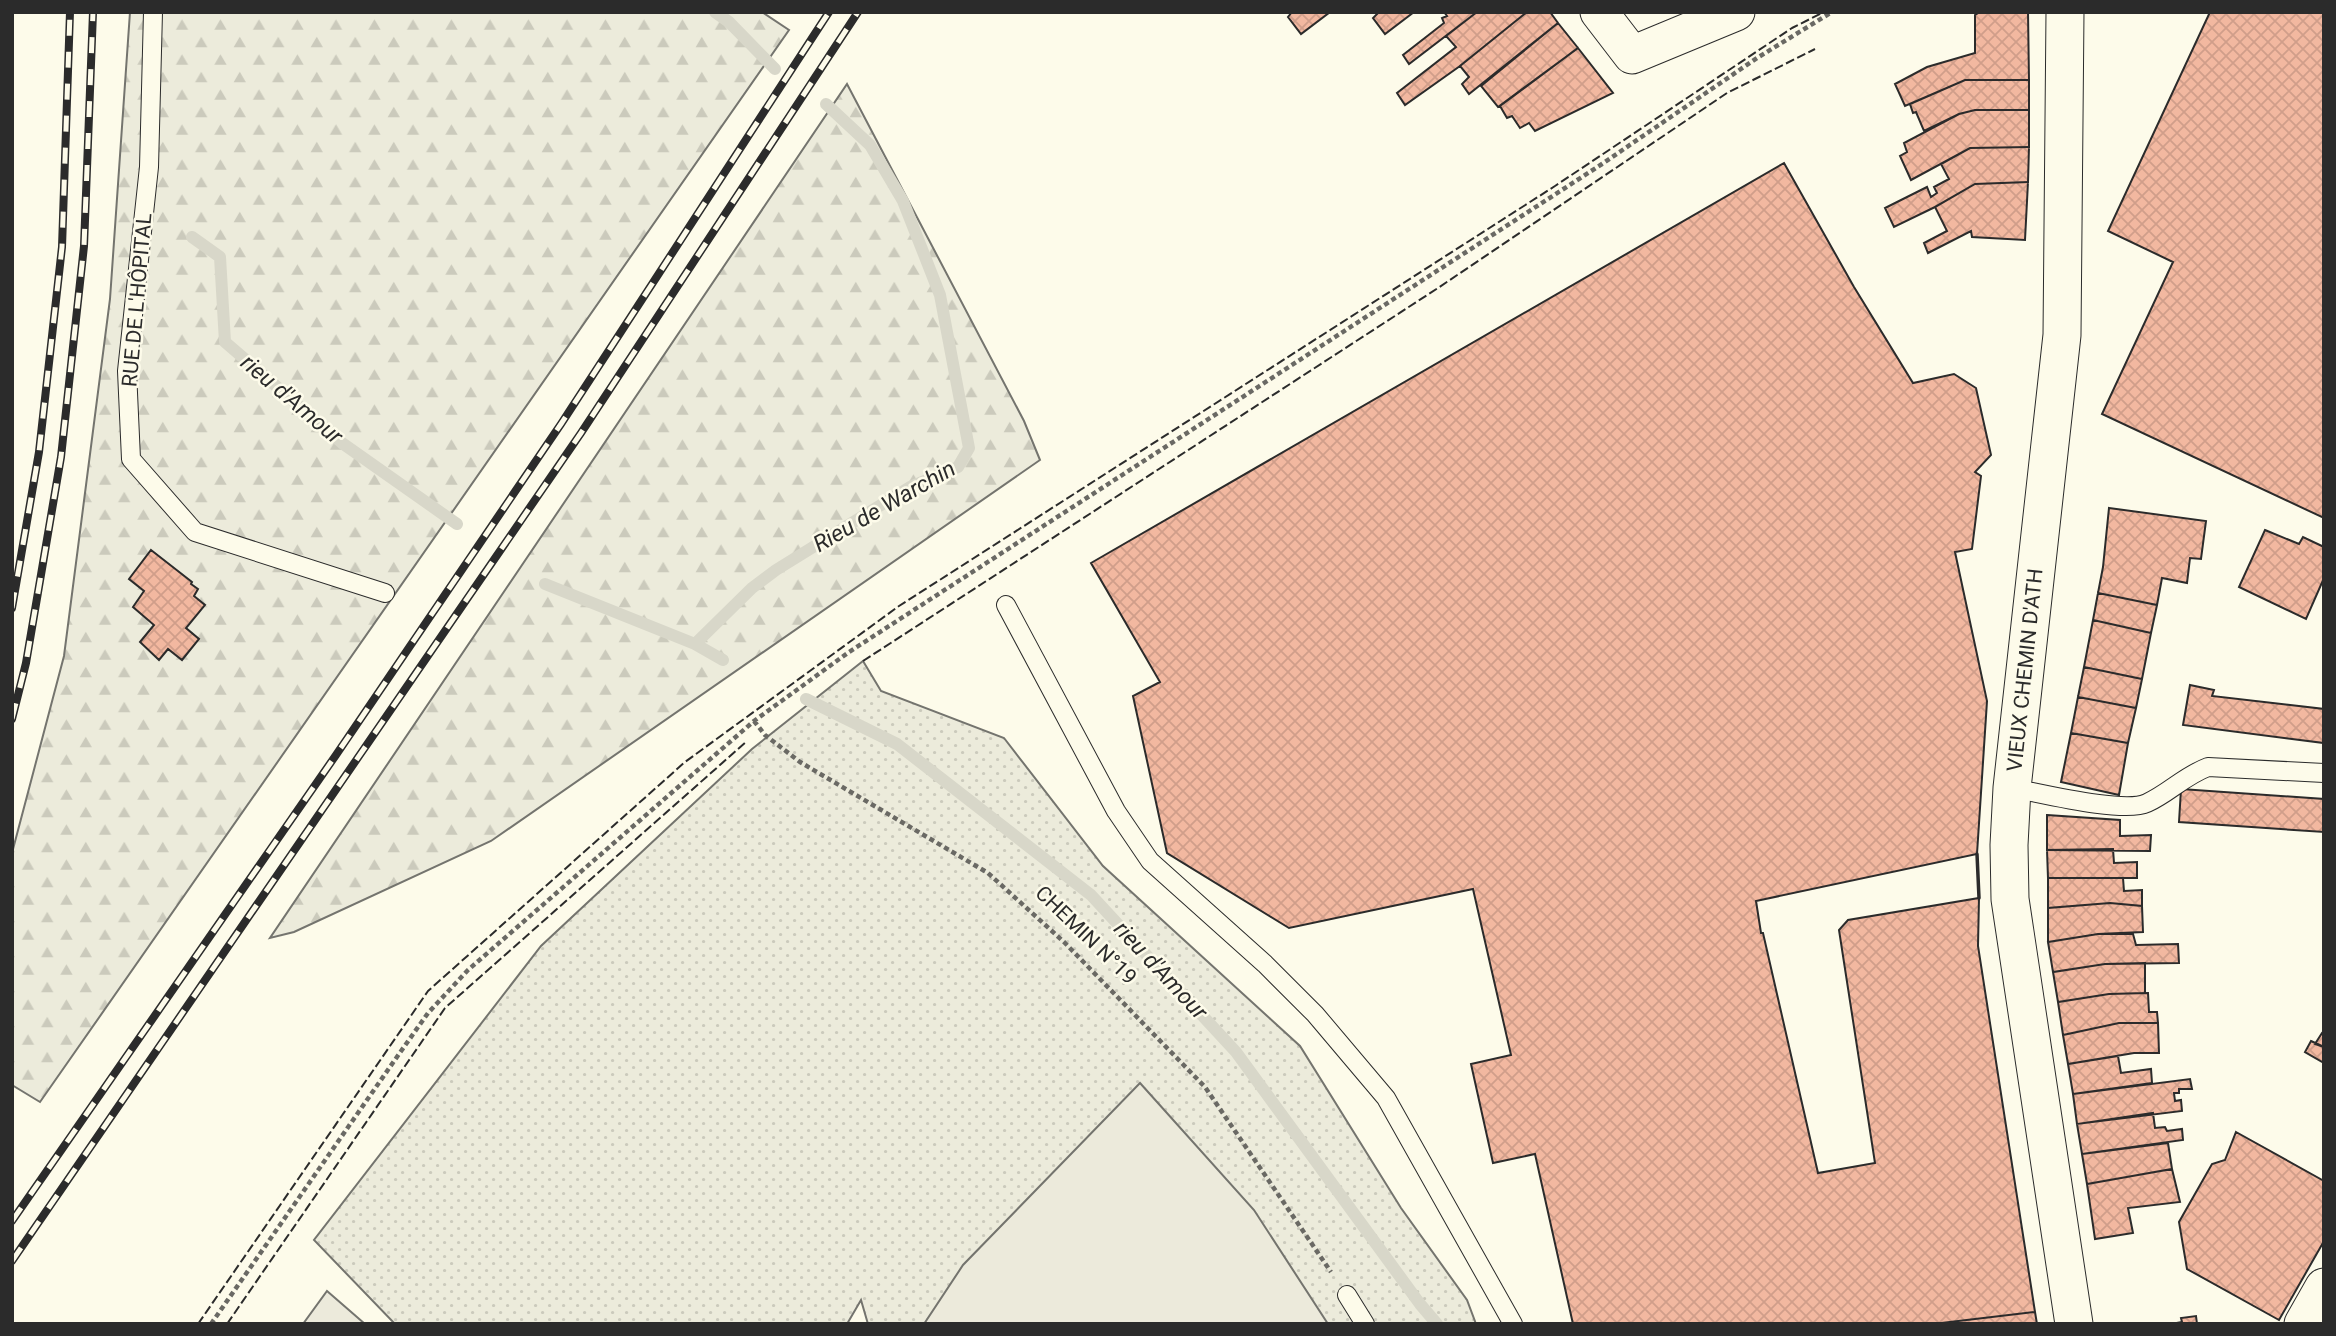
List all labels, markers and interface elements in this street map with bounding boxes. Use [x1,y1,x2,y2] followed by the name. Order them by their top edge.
[117,212,157,388] street label: RUE DE L'HÔPITAL
[235,349,349,451] water label: rieu d'Amour
[808,455,960,558] water label: Rieu de Warchin
[2002,567,2048,773] street label: VIEUX CHEMIN D'ATH
[1030,881,1142,989] street label: CHEMIN N°19
[1108,916,1214,1026] water label: rieu d'Amour

